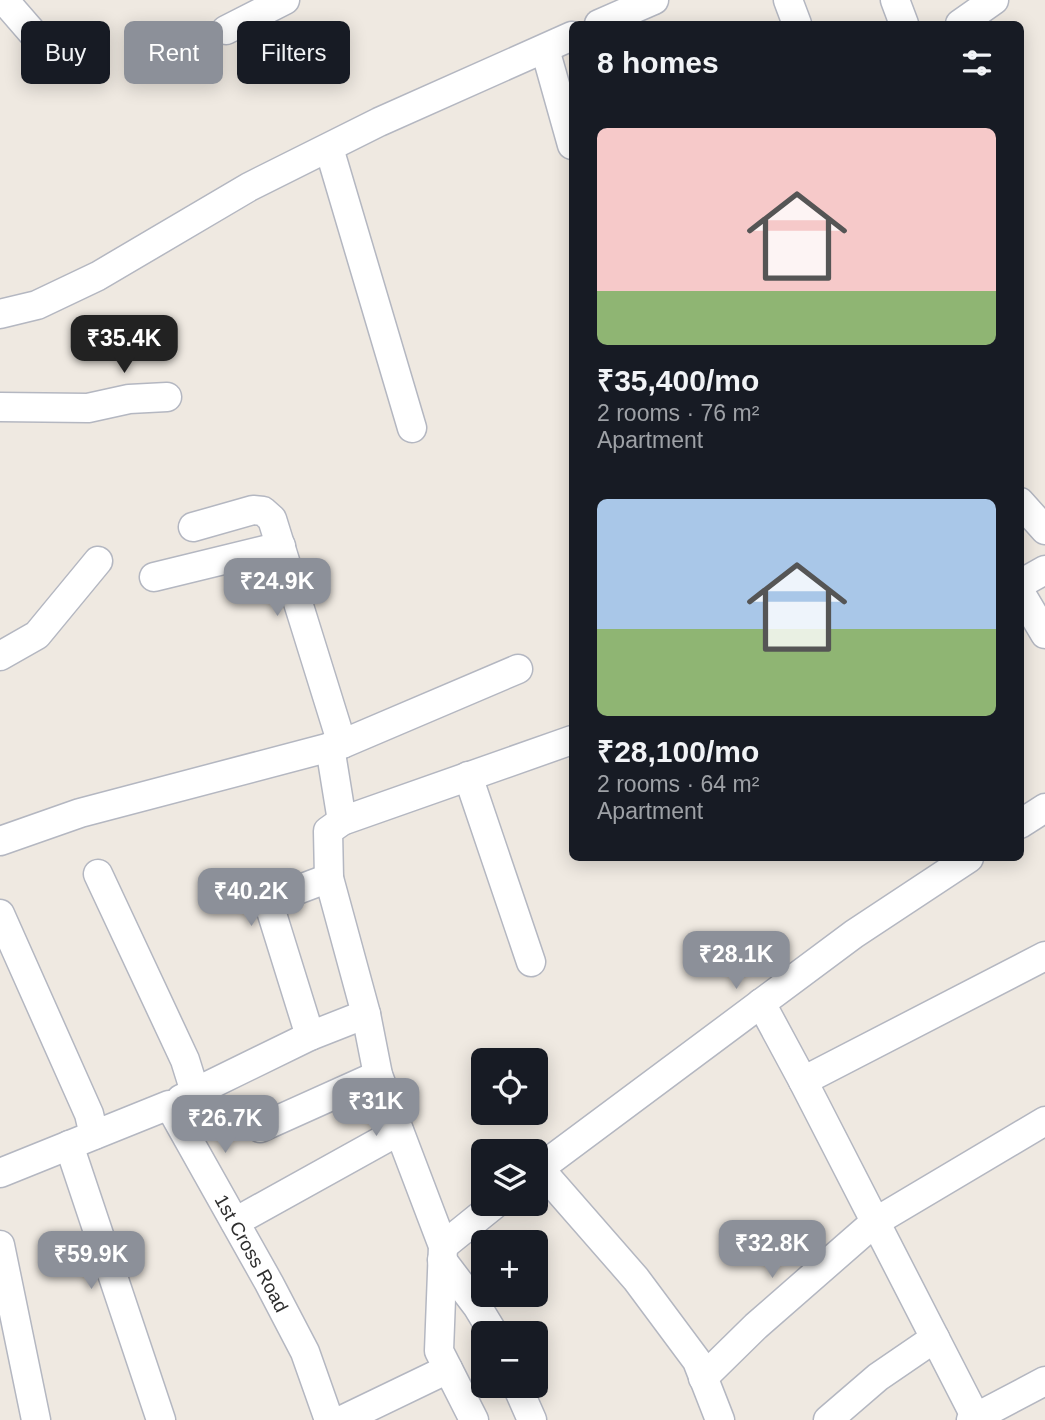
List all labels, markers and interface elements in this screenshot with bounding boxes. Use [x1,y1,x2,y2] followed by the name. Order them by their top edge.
[21,21,110,84] chip: Buy
[124,21,223,84] chip: Rent
[237,21,350,84] chip: Filters
[958,44,996,82] icon: filters
[597,46,719,79] text: 8 homes
[734,173,860,299] icon: home
[67,316,181,375] pin: ₹35.4K
[87,325,161,351] text: ₹35.4K
[597,364,759,397] text: ₹35,400/mo
[597,400,759,426] text: 2 rooms · 76 m²
[597,427,703,453] text: Apartment
[734,544,860,670] icon: home
[220,558,334,618] pin: ₹24.9K
[240,568,314,594] text: ₹24.9K
[597,735,759,768] text: ₹28,100/mo
[597,771,759,797] text: 2 rooms · 64 m²
[597,798,703,824] text: Apartment
[194,869,308,928] pin: ₹40.2K
[214,878,288,904] text: ₹40.2K
[679,932,793,991] pin: ₹28.1K
[699,941,773,967] text: ₹28.1K
[471,1048,548,1398] map controls
[471,1048,548,1125] button: locate
[335,1078,417,1138] pin: ₹31K
[348,1088,404,1114] text: ₹31K
[168,1096,282,1155] pin: ₹26.7K
[188,1105,262,1131] text: ₹26.7K
[471,1139,548,1216] button: layers
[211,1191,292,1316] street label: 1st Cross Road
[715,1220,829,1280] pin: ₹32.8K
[471,1230,548,1307] button: +
[735,1230,809,1256] text: ₹32.8K
[34,1232,148,1291] pin: ₹59.9K
[54,1241,128,1267] text: ₹59.9K
[471,1321,548,1398] button: −

